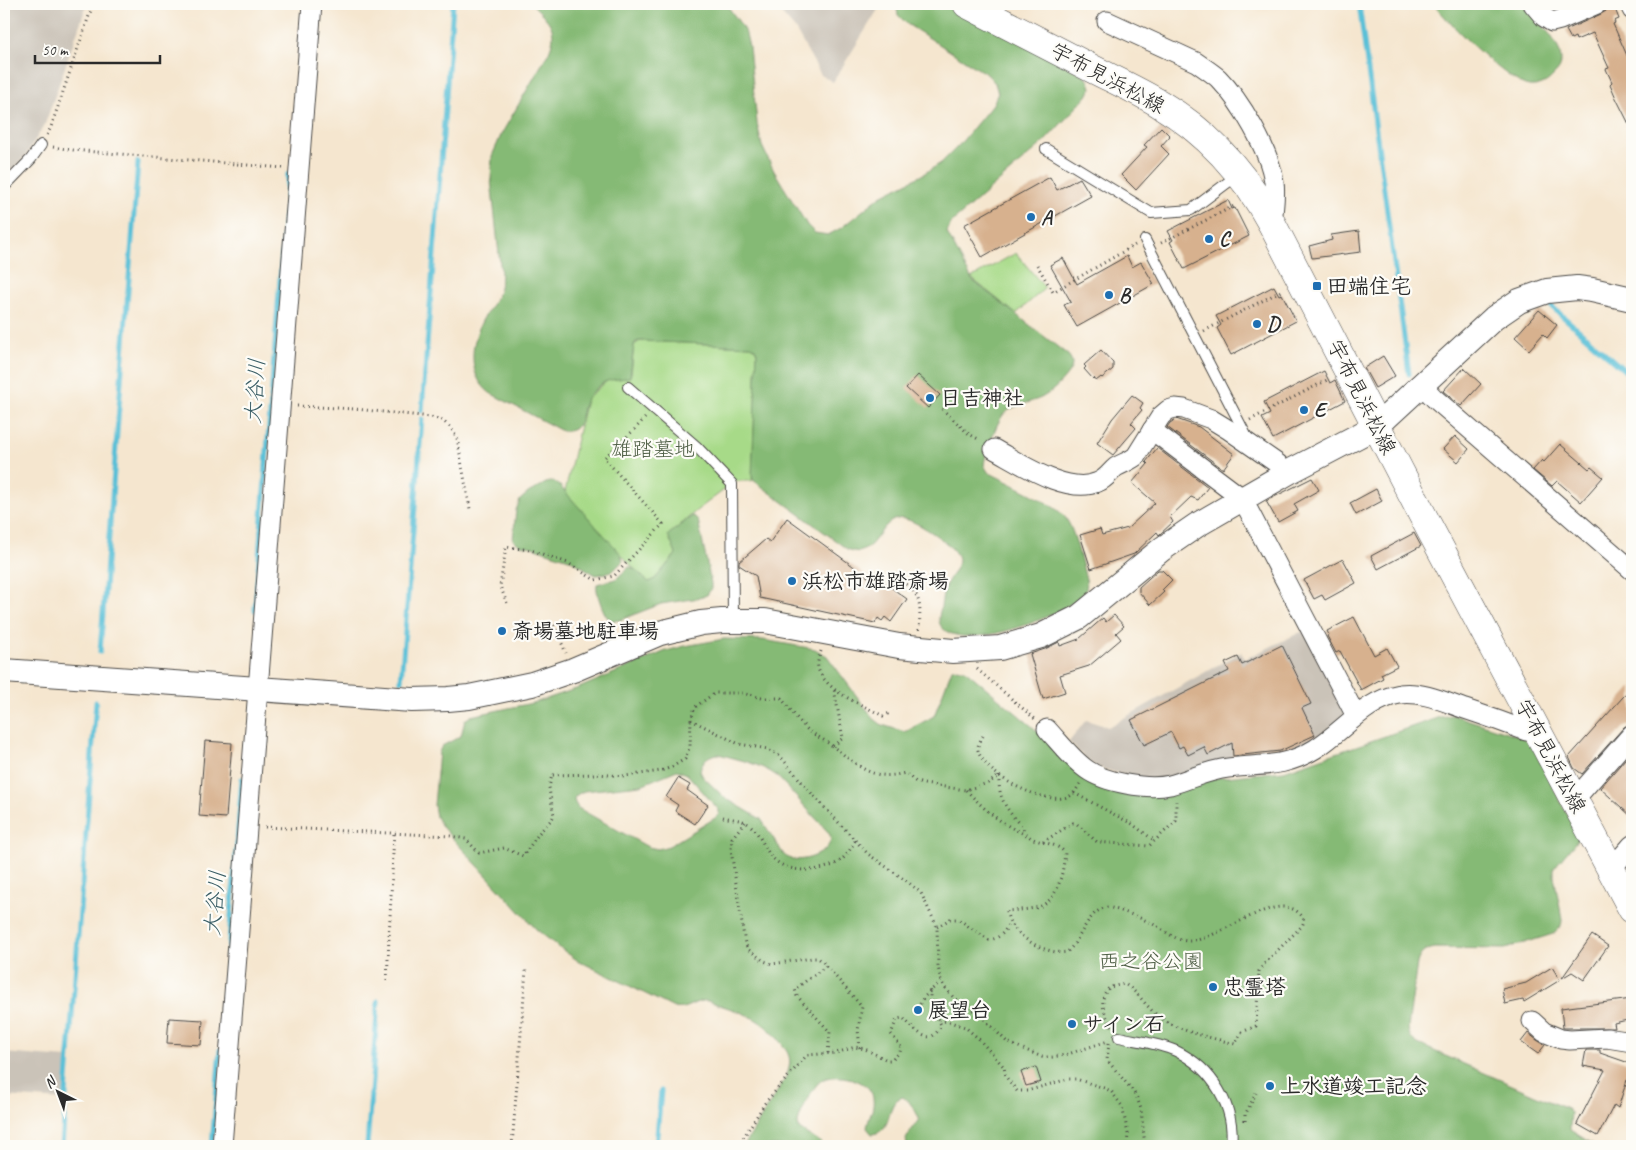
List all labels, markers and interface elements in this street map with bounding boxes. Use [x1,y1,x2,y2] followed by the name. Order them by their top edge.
[35,32,160,64] scale bar
[1046,37,1170,119] street label: 宇布見浜松線
[42,41,69,60] text: 50 m
[1041,204,1053,230] place label: A
[1025,211,1037,223] marker: A
[1219,226,1232,252] place label: C
[1203,233,1215,245] marker: C
[1327,273,1411,299] place label: 田端住宅
[1311,280,1323,292] marker: 田端住宅
[1119,282,1132,308] place label: B
[1103,289,1115,301] marker: B
[1267,311,1282,337] place label: D
[1251,318,1263,330] marker: D
[1322,335,1402,459] street label: 宇布見浜松線
[239,357,271,425] water label: 大谷川
[940,385,1024,411] place label: 日吉神社
[924,392,936,404] marker: 日吉神社
[1314,397,1328,423] place label: E
[1298,404,1310,416] marker: E
[611,436,695,462] park label: 雄踏墓地
[802,568,949,594] place label: 浜松市雄踏斎場
[786,575,798,587] marker: 浜松市雄踏斎場
[512,618,659,644] place label: 斎場墓地駐車場
[496,625,508,637] marker: 斎場墓地駐車場
[1510,694,1592,818] street label: 宇布見浜松線
[198,869,232,937] water label: 大谷川
[1099,948,1204,974] park label: 西之谷公園
[1223,974,1286,1000] place label: 忠霊塔
[1207,981,1219,993] marker: 忠霊塔
[928,997,991,1023] place label: 展望台
[912,1004,924,1016] marker: 展望台
[1082,1011,1165,1037] place label: サイン石
[1066,1018,1078,1030] marker: サイン石
[32,1068,82,1118] north arrow
[41,1072,60,1092] text: N
[1280,1073,1427,1099] place label: 上水道竣工記念
[1264,1080,1276,1092] marker: 上水道竣工記念

